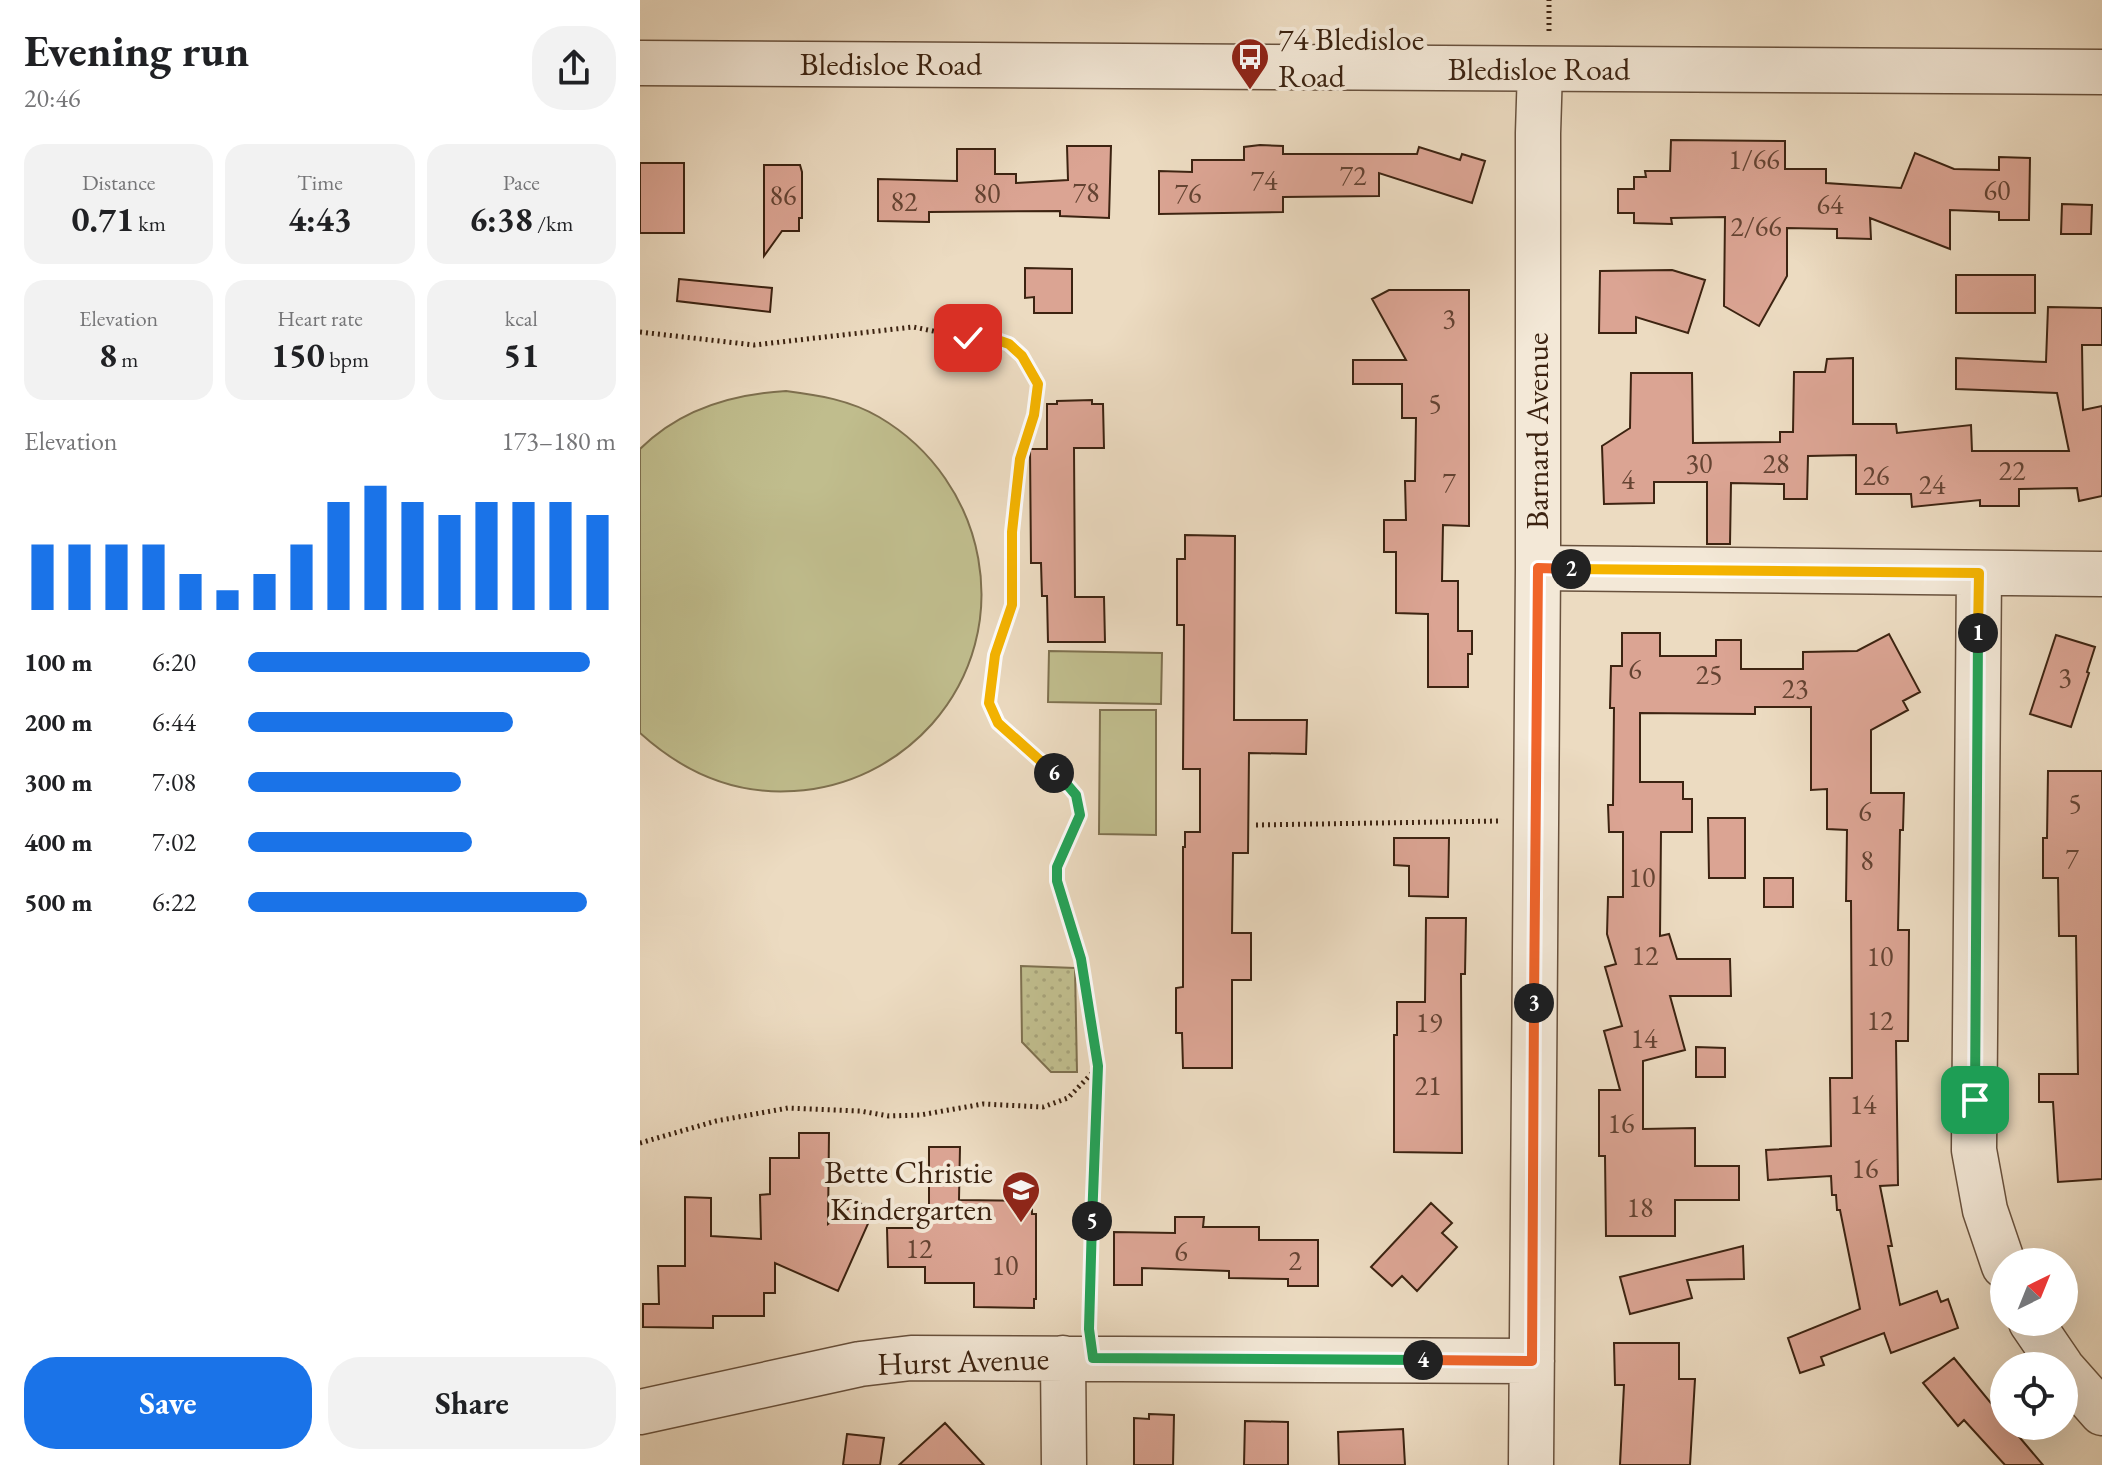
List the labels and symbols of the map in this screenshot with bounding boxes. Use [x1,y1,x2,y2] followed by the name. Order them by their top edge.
[1278,18,1424,97] place label: 74 Bledisloe Road
[1229,36,1271,91] bus stop icon: 74 Bledisloe Road
[800,43,983,85] street label: Bledisloe Road
[1448,48,1631,90] street label: Bledisloe Road
[1728,141,1780,177] house number: 1/66
[1340,157,1367,193] house number: 72
[1251,162,1278,198] house number: 74
[1984,172,2010,208] house number: 60
[1073,174,1099,210] house number: 78
[974,175,1000,211] house number: 80
[1175,175,1201,211] house number: 76
[770,177,796,213] house number: 86
[891,183,918,219] house number: 82
[1817,186,1844,222] house number: 64
[1730,208,1782,244] house number: 2/66
[1442,300,1456,336] house number: 3
[934,304,1002,372] pin
[1516,332,1558,530] street label: Barnard Avenue
[1428,385,1442,421] house number: 5
[1686,445,1712,481] house number: 30
[1763,445,1789,481] house number: 28
[1999,452,2026,488] house number: 22
[1863,457,1889,493] house number: 26
[1621,461,1635,497] house number: 4
[1442,464,1456,500] house number: 7
[1919,466,1946,502] house number: 24
[1551,549,1591,589] pin: 2
[1958,613,1998,653] pin: 1
[1628,651,1642,687] house number: 6
[1696,656,1722,692] house number: 25
[2058,659,2072,695] house number: 3
[1782,670,1808,706] house number: 23
[1034,753,1074,793] pin: 6
[2068,785,2082,821] house number: 5
[1858,793,1872,829] house number: 6
[2065,840,2079,876] house number: 7
[1860,842,1874,878] house number: 8
[1629,859,1655,895] house number: 10
[1632,937,1659,973] house number: 12
[1867,938,1893,974] house number: 10
[1514,983,1554,1023] pin: 3
[1867,1002,1894,1038] house number: 12
[1416,1004,1442,1040] house number: 19
[1631,1020,1658,1056] house number: 14
[1941,1066,2009,1134] pin
[1415,1067,1441,1103] house number: 21
[1850,1086,1877,1122] house number: 14
[1608,1105,1634,1141] house number: 16
[1852,1150,1878,1186] house number: 16
[824,1151,993,1230] place label: Bette Christie Kindergarten
[1000,1169,1042,1224] school or university icon: Bette Christie Kindergarten
[1627,1189,1653,1225] house number: 18
[1072,1201,1112,1241] pin: 5
[906,1230,933,1266] house number: 12
[1174,1233,1188,1269] house number: 6
[1288,1242,1302,1278] house number: 2
[992,1247,1018,1283] house number: 10
[1990,1248,2078,1336] north arrow
[876,1337,1050,1385] street label: Hurst Avenue
[1403,1340,1443,1380] pin: 4

